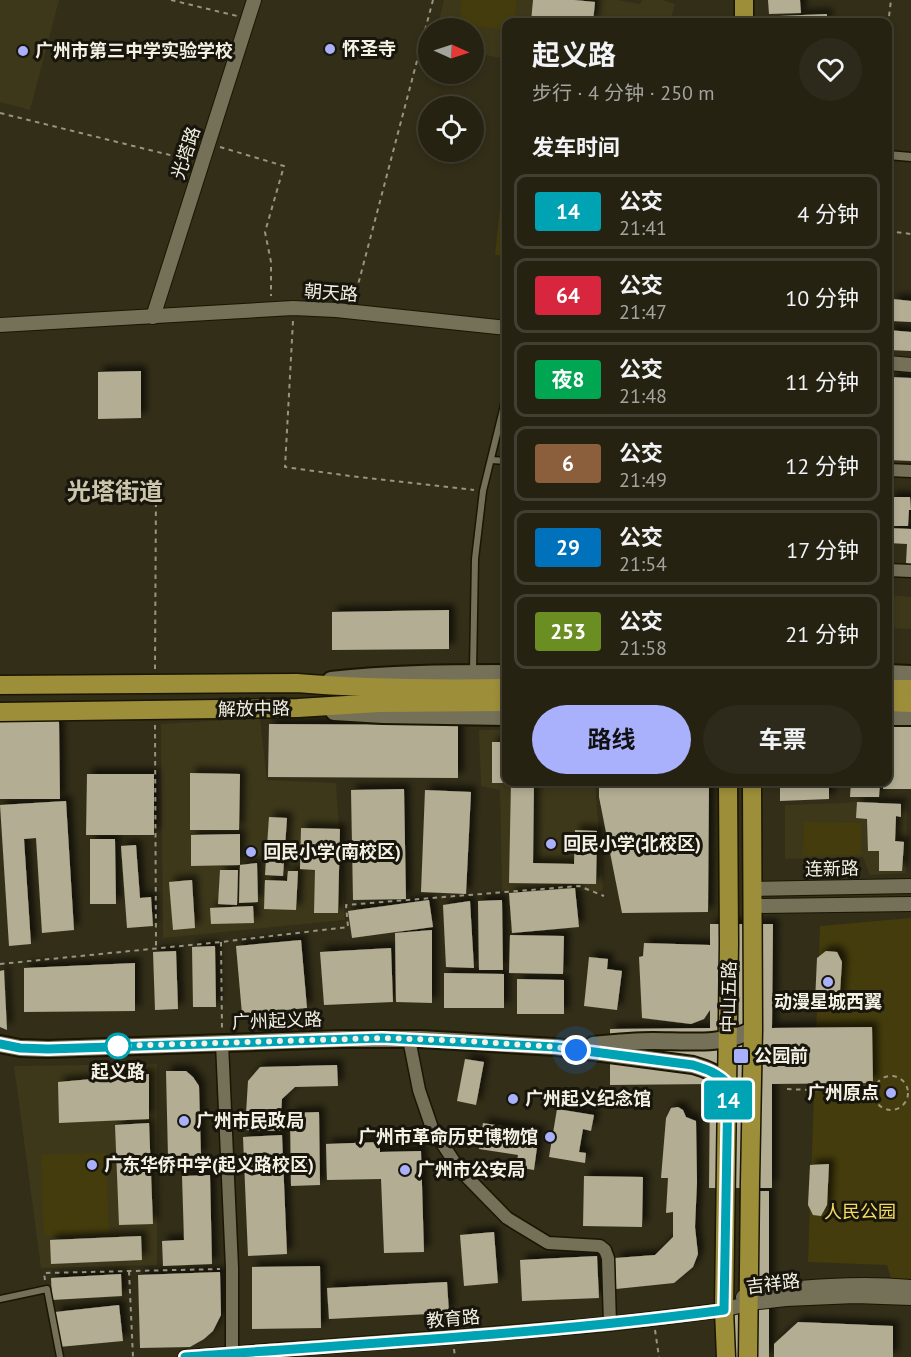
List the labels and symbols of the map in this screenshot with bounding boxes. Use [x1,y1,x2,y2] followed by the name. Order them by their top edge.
[418,18,484,84] north arrow
[342,37,396,60] place label: 怀圣寺
[35,39,233,62] place label: 广州市第三中学实验学校
[323,42,337,56] marker: 怀圣寺
[16,44,30,58] marker: 广州市第三中学实验学校
[166,124,205,182] street label: 光塔路
[303,279,359,306] street label: 朝天路
[67,476,163,507] district label: 光塔街道
[218,696,290,721] street label: 解放中路
[563,832,701,855] place label: 回民小学(北校区)
[544,837,558,851] marker: 回民小学(北校区)
[263,840,401,863] place label: 回民小学(南校区)
[244,845,258,859] marker: 回民小学(南校区)
[805,857,859,880] street label: 连新路
[716,961,741,1033] street label: 中山五路
[821,975,835,989] marker: 动漫星城西翼
[774,990,882,1013] place label: 动漫星城西翼
[232,1007,322,1034] street label: 广州起义路
[105,1033,131,1059] marker: 起义路
[561,1035,591,1065] your location
[754,1044,808,1067] place label: 公园前
[732,1047,750,1065] marker: 公园前
[91,1060,145,1083] place label: 起义路
[701,1080,755,1120] line badge: 14
[807,1081,879,1104] place label: 广州原点
[884,1086,898,1100] marker: 广州原点
[525,1087,651,1110] place label: 广州起义纪念馆
[506,1092,520,1106] marker: 广州起义纪念馆
[196,1109,304,1132] place label: 广州市民政局
[177,1114,191,1128] marker: 广州市民政局
[358,1125,538,1148] place label: 广州市革命历史博物馆
[543,1130,557,1144] marker: 广州市革命历史博物馆
[104,1153,314,1176] place label: 广东华侨中学(起义路校区)
[85,1158,99,1172] marker: 广东华侨中学(起义路校区)
[417,1158,525,1181] place label: 广州市公安局
[398,1163,412,1177] marker: 广州市公安局
[824,1200,896,1223] park label: 人民公园
[745,1269,801,1298] street label: 吉祥路
[425,1305,481,1332] street label: 教育路

